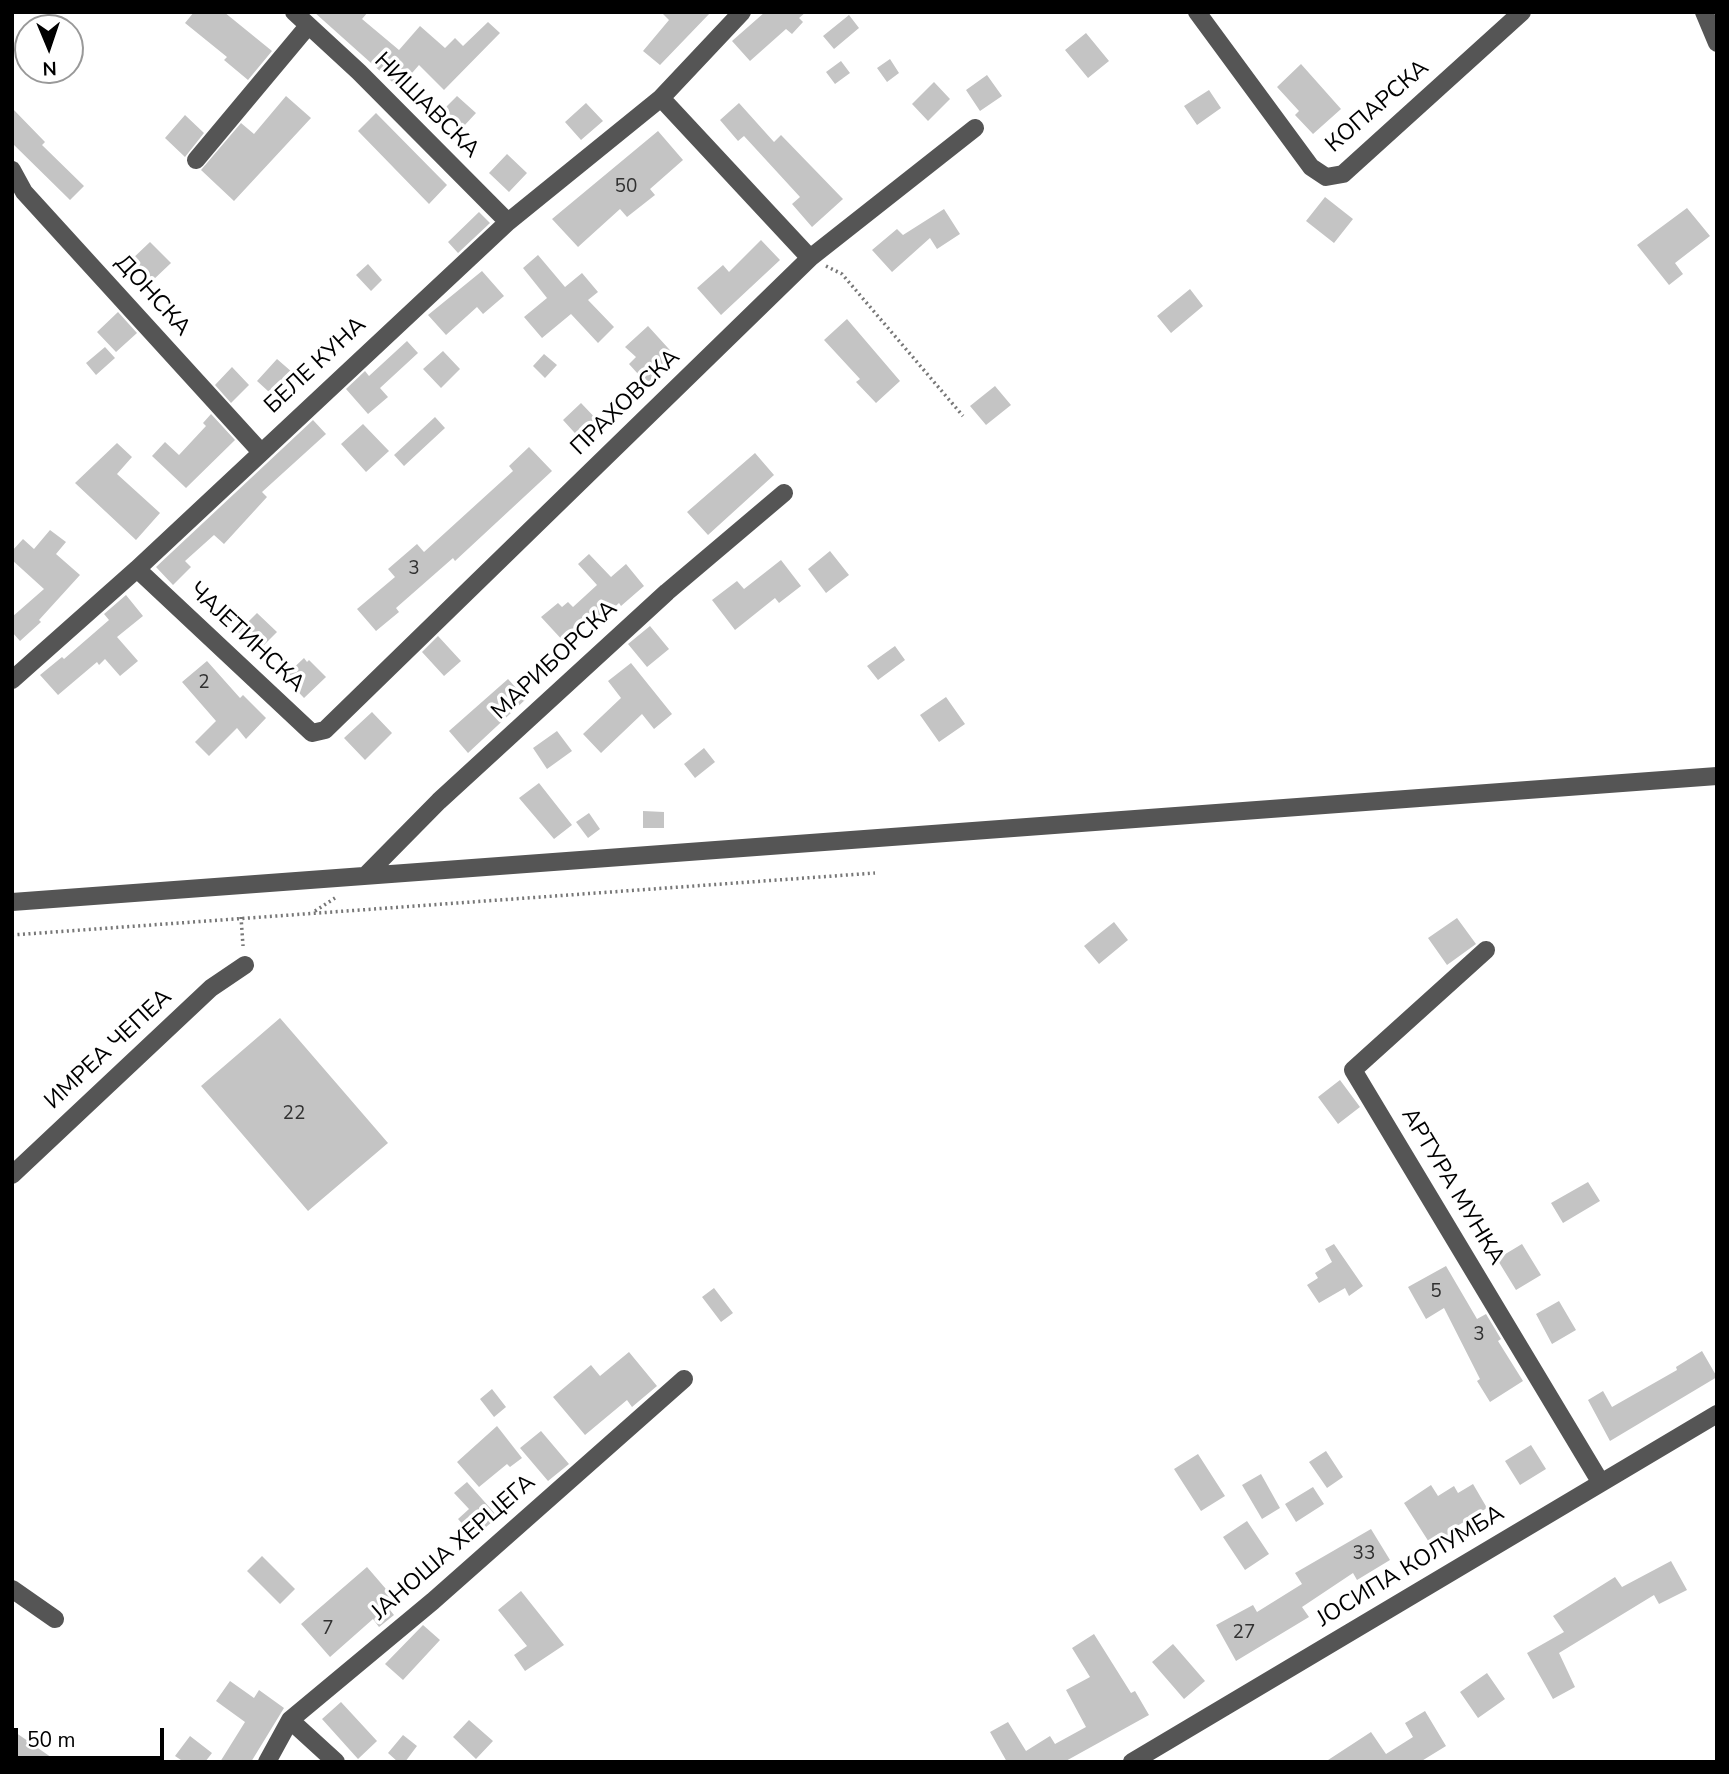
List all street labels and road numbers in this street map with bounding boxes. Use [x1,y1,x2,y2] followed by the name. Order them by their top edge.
[368,48,484,164] street label: НИШАВСКА
[1321,55,1435,159] street label: КОПАРСКА
[108,250,196,342] street label: ДОНСКА
[260,312,372,420] street label: БЕЛЕ КУНА
[566,344,686,462] street label: ПРАХОВСКА
[182,577,310,699] street label: ЧАЈЕТИНСКА
[486,596,624,726] street label: МАРИБОРСКА
[40,984,178,1116] street label: ИМРЕА ЧЕПЕА
[1394,1104,1510,1270] street label: АРТУРА МУНКА
[366,1469,542,1627] street label: ЈАНОША ХЕРЦЕГА
[1312,1500,1510,1634] street label: ЈОСИПА КОЛУМБА

